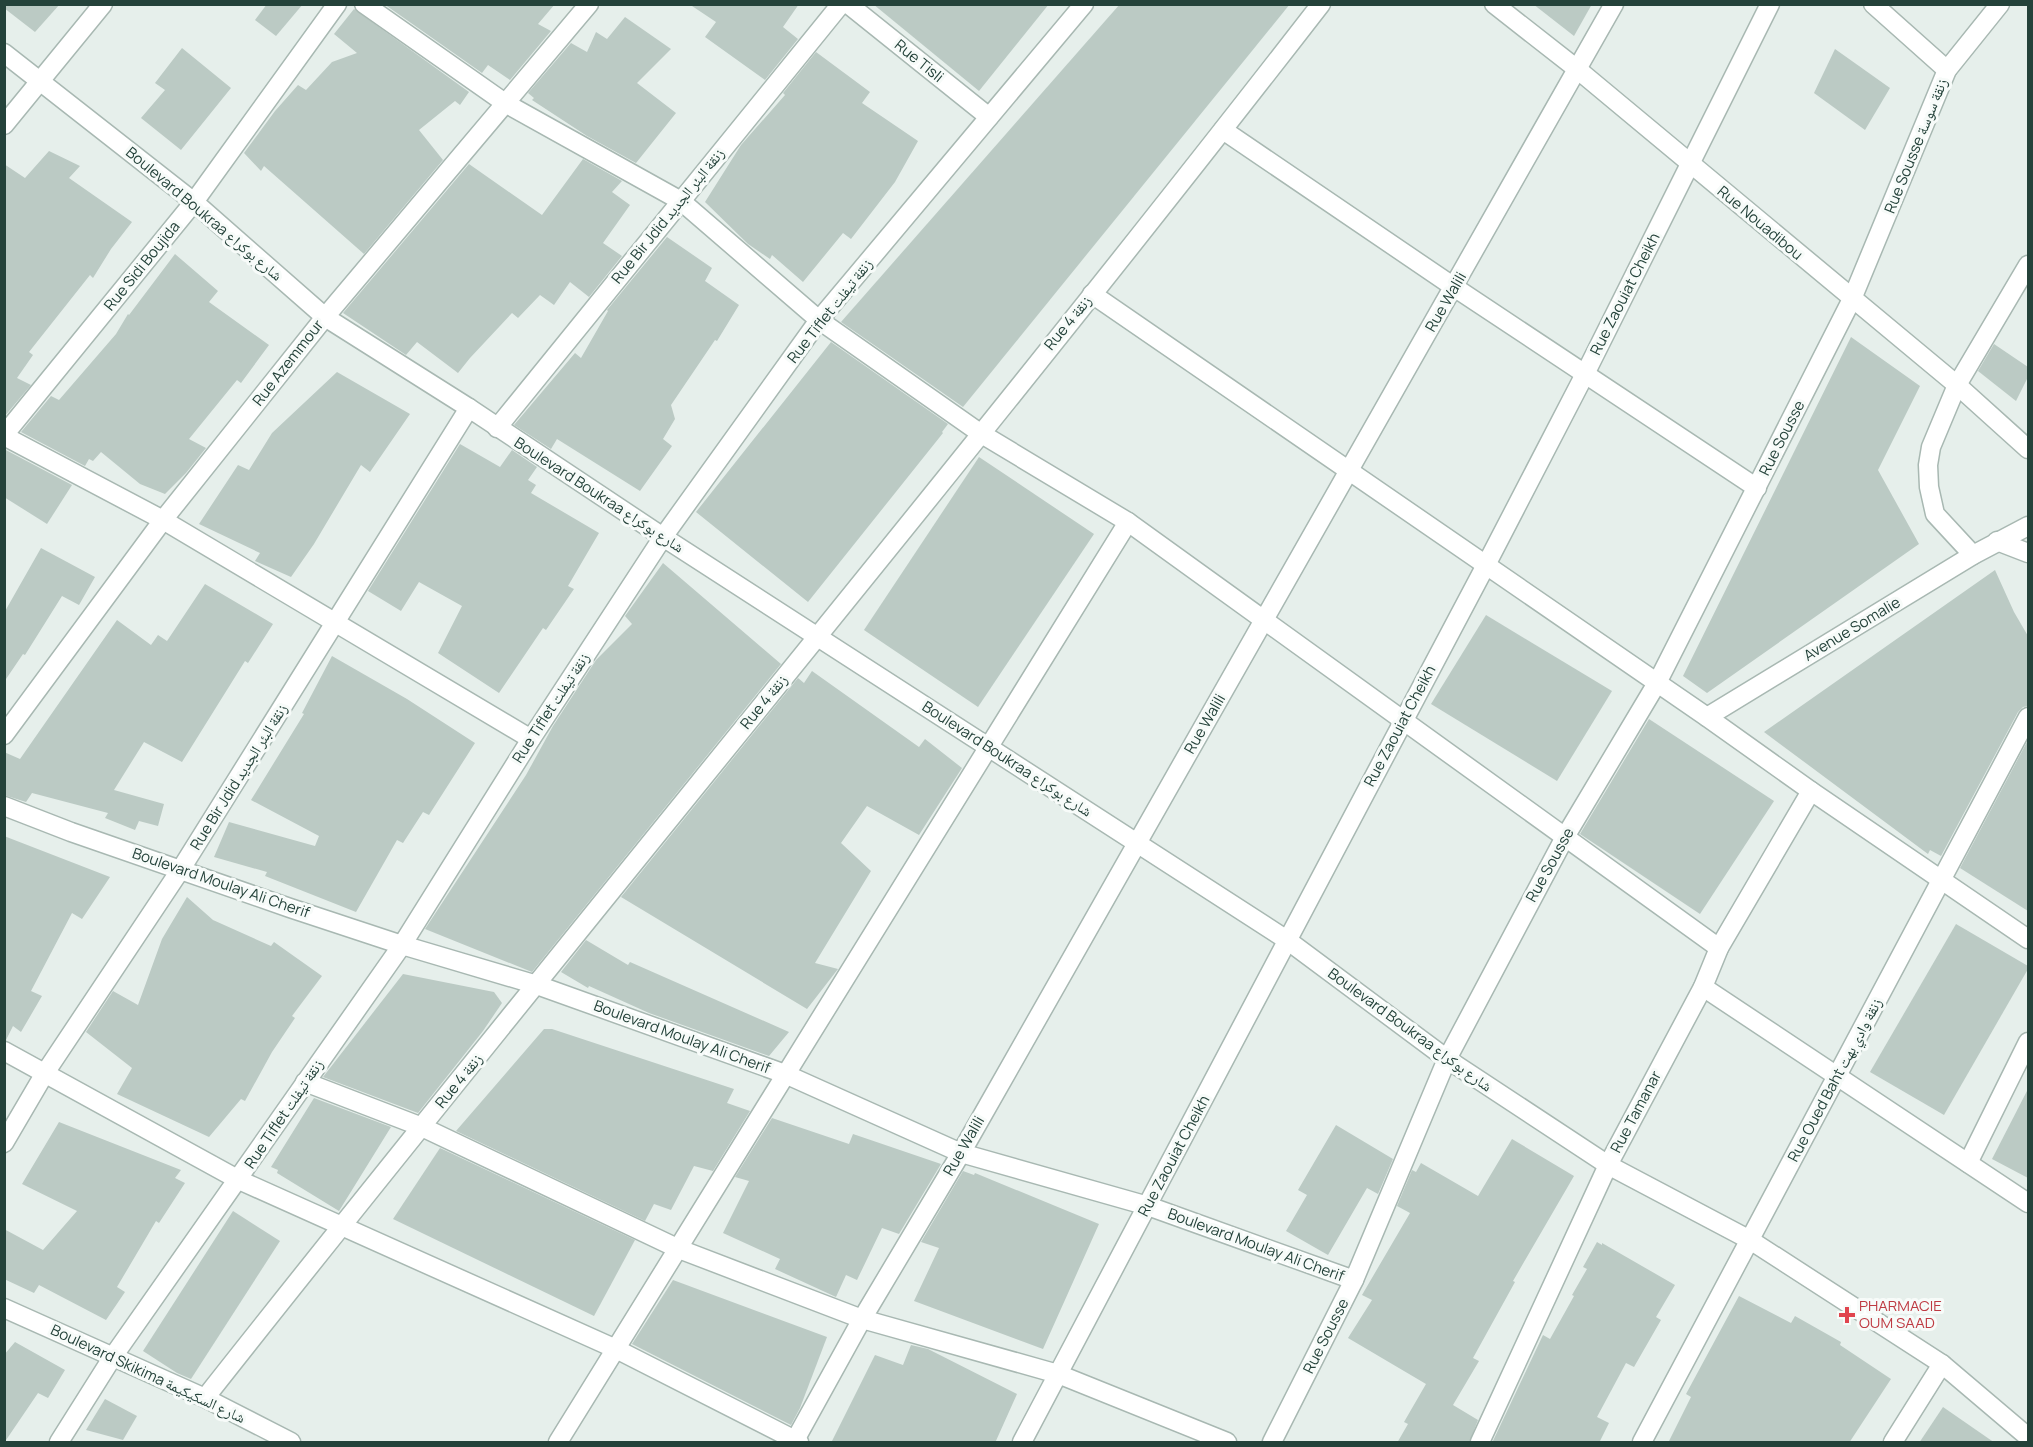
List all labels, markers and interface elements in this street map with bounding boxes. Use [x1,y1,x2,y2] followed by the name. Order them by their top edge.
[890,34,948,87] street label: Rue Tisli
[1879,75,1952,216] street label: Rue Sousse زنقة سوسة
[122,142,287,285] street label: Boulevard Boukraa شارع بوكراع
[606,143,729,288] street label: Rue Bir Jdid زنقة البئر الجديد
[1713,181,1808,265] street label: Rue Nouadibou
[99,216,184,315] street label: Rue Sidi Boujida
[1585,229,1664,358] street label: Rue Zaouiat Cheikh
[782,254,877,367] street label: Rue Tiflet زنقة تيفلت
[1420,268,1471,336] street label: Rue Walili
[1039,291,1096,354] street label: Rue 4 زنقة
[247,315,328,410] street label: Rue Azemmour
[1754,396,1810,479] street label: Rue Sousse
[510,432,688,557] street label: Boulevard Boukraa شارع بوكراع
[1799,591,1904,666] street label: Avenue Somalie
[507,648,594,767] street label: Rue Tiflet زنقة تيفلت
[1359,661,1440,790] street label: Rue Zaouiat Cheikh
[735,670,792,733] street label: Rue 4 زنقة
[1179,690,1230,758] street label: Rue Walili
[918,696,1096,821] street label: Boulevard Boukraa شارع بوكراع
[185,699,292,854] street label: Rue Bir Jdid زنقة البئر الجديد
[1521,824,1579,906] street label: Rue Sousse
[130,842,313,923] street label: Boulevard Moulay Ali Cherif
[1324,963,1497,1096] street label: Boulevard Boukraa شارع بوكراع
[1782,994,1888,1166] street label: Rue Oued Baht زنقة وادي بهت
[591,995,774,1079] street label: Boulevard Moulay Ali Cherif
[430,1049,487,1112] street label: Rue 4 زنقة
[239,1055,328,1172] street label: Rue Tiflet زنقة تيفلت
[1605,1067,1666,1156] street label: Rue Tamanar
[1133,1091,1214,1220] street label: Rue Zaouiat Cheikh
[938,1112,989,1180] street label: Rue Walili
[1165,1203,1348,1287] street label: Boulevard Moulay Ali Cherif
[1298,1294,1354,1377] street label: Rue Sousse
[1859,1295,1942,1333] place label: PHARMACIE OUM SAAD
[1840,1308,1854,1322] marker: PHARMACIE OUM SAAD
[47,1319,249,1428] street label: Boulevard Skikima شارع السكيكيمة

